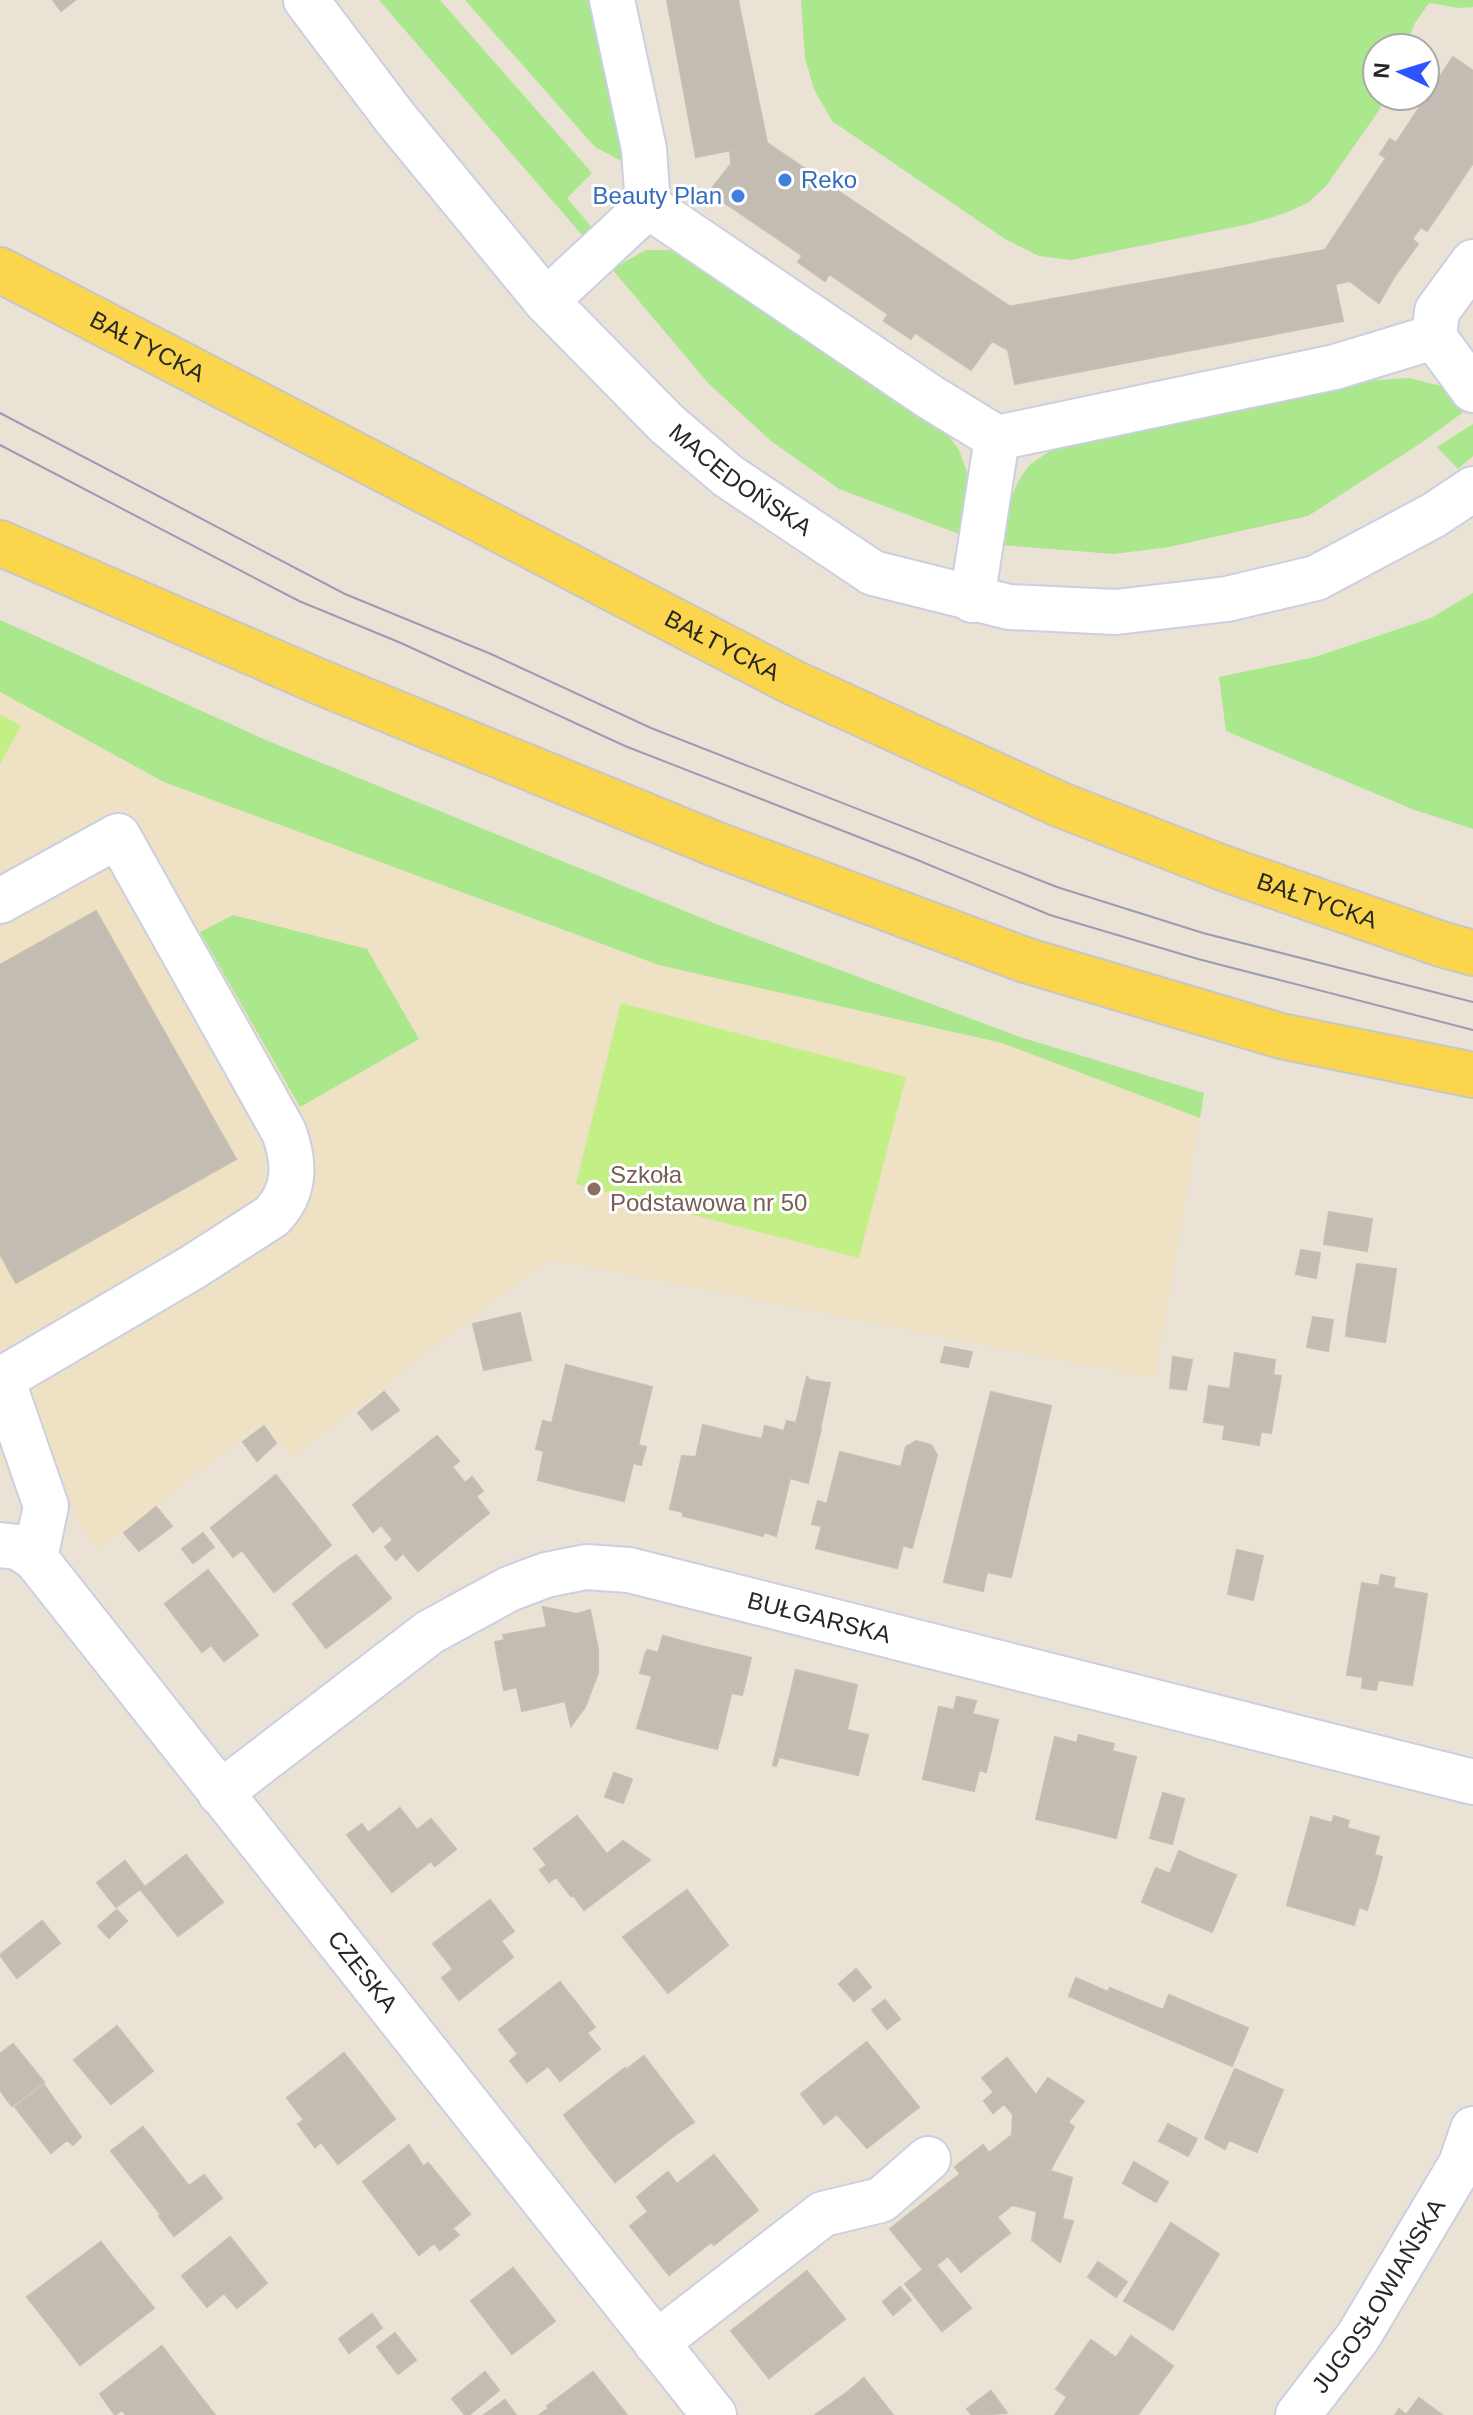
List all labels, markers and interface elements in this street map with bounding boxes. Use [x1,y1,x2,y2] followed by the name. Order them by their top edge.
[1361,32,1441,112] north arrow
[1369,62,1395,79] text: N
[801,166,857,193] place label: Reko
[776,171,794,189] marker: Reko
[593,182,722,209] place label: Beauty Plan
[729,187,747,205] marker: Beauty Plan
[86,305,209,387] street label: BAŁTYCKA
[664,418,817,541] street label: MACEDOŃSKA
[661,604,784,686] street label: BAŁTYCKA
[1254,867,1381,934] street label: BAŁTYCKA
[610,1161,807,1216] place label: Szkoła Podstawowa nr 50
[585,1180,603,1198] marker: Szkoła Podstawowa nr 50
[745,1586,894,1648] street label: BUŁGARSKA
[323,1925,403,2017] street label: CZESKA
[1306,2194,1450,2398] street label: JUGOSŁOWIAŃSKA

